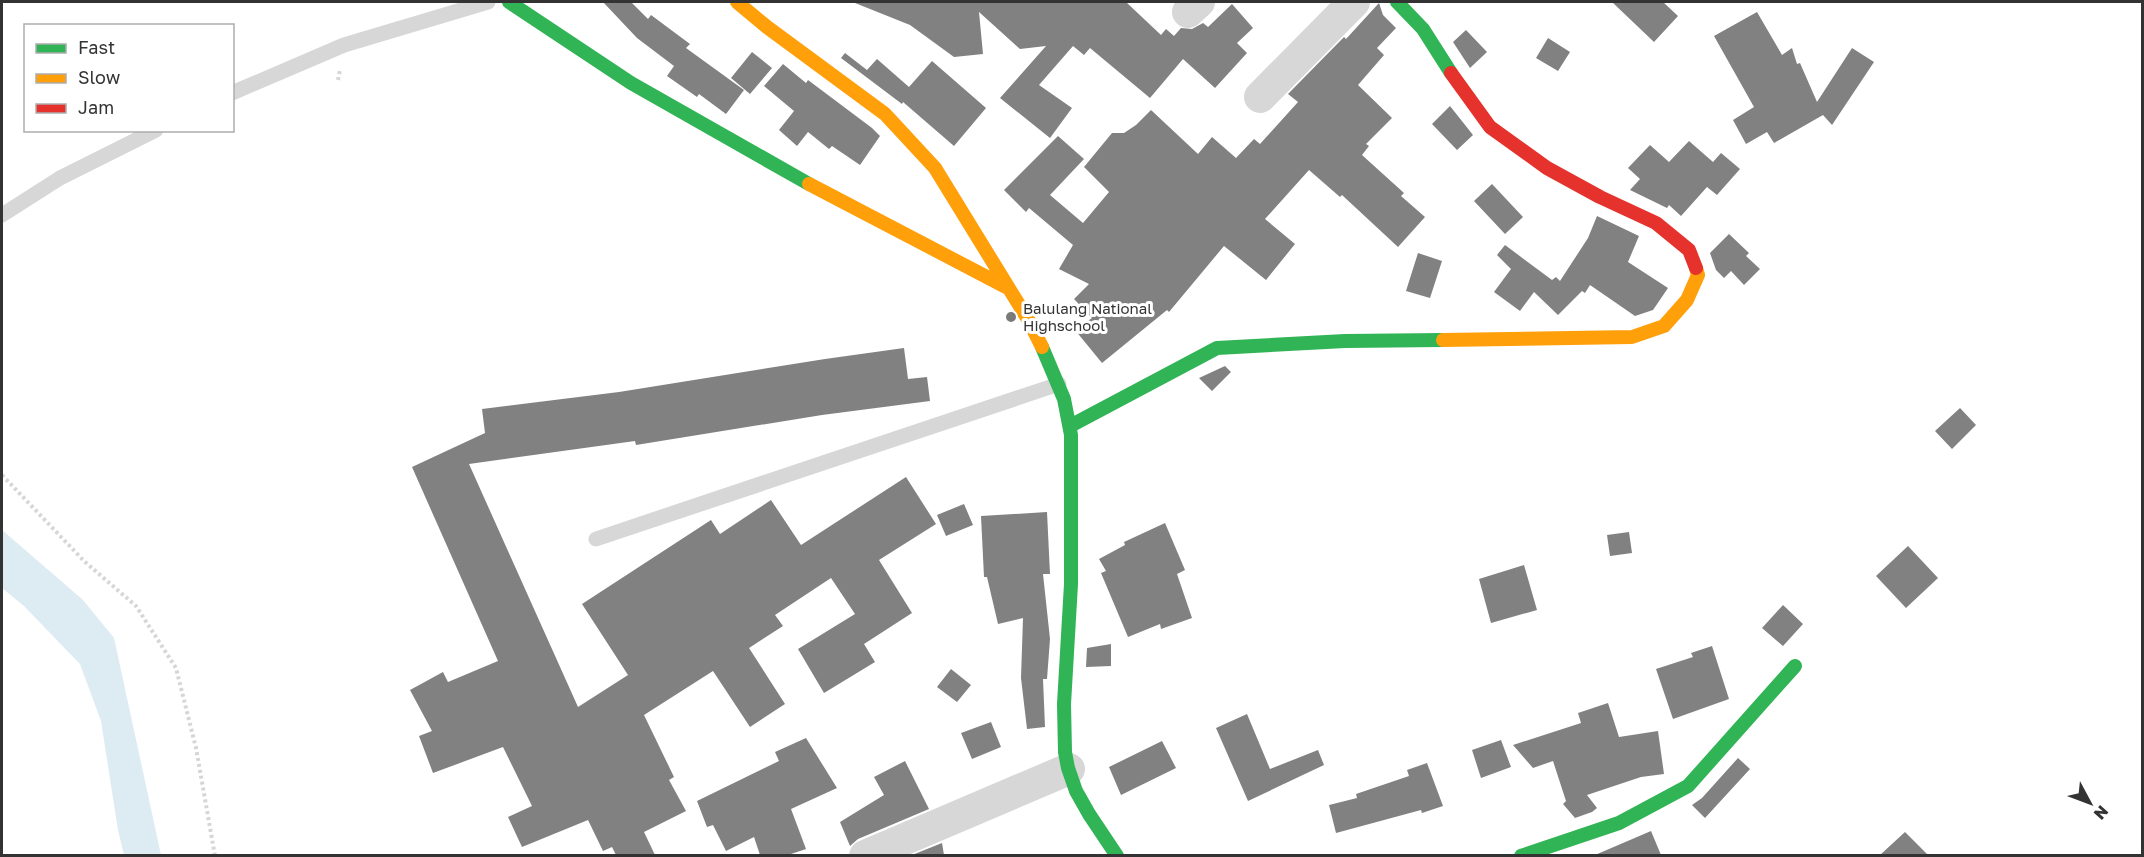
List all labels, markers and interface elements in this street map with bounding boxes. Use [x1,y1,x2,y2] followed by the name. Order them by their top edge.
[24,24,234,132] legend
[78,36,115,58] text: Fast
[78,66,121,88] text: Slow
[78,96,114,118] text: Jam
[1023,299,1152,334] place label: Balulang National Highschool
[1004,310,1018,324] marker: Balulang National Highschool
[2060,773,2120,833] north arrow
[2090,802,2113,824] text: N

